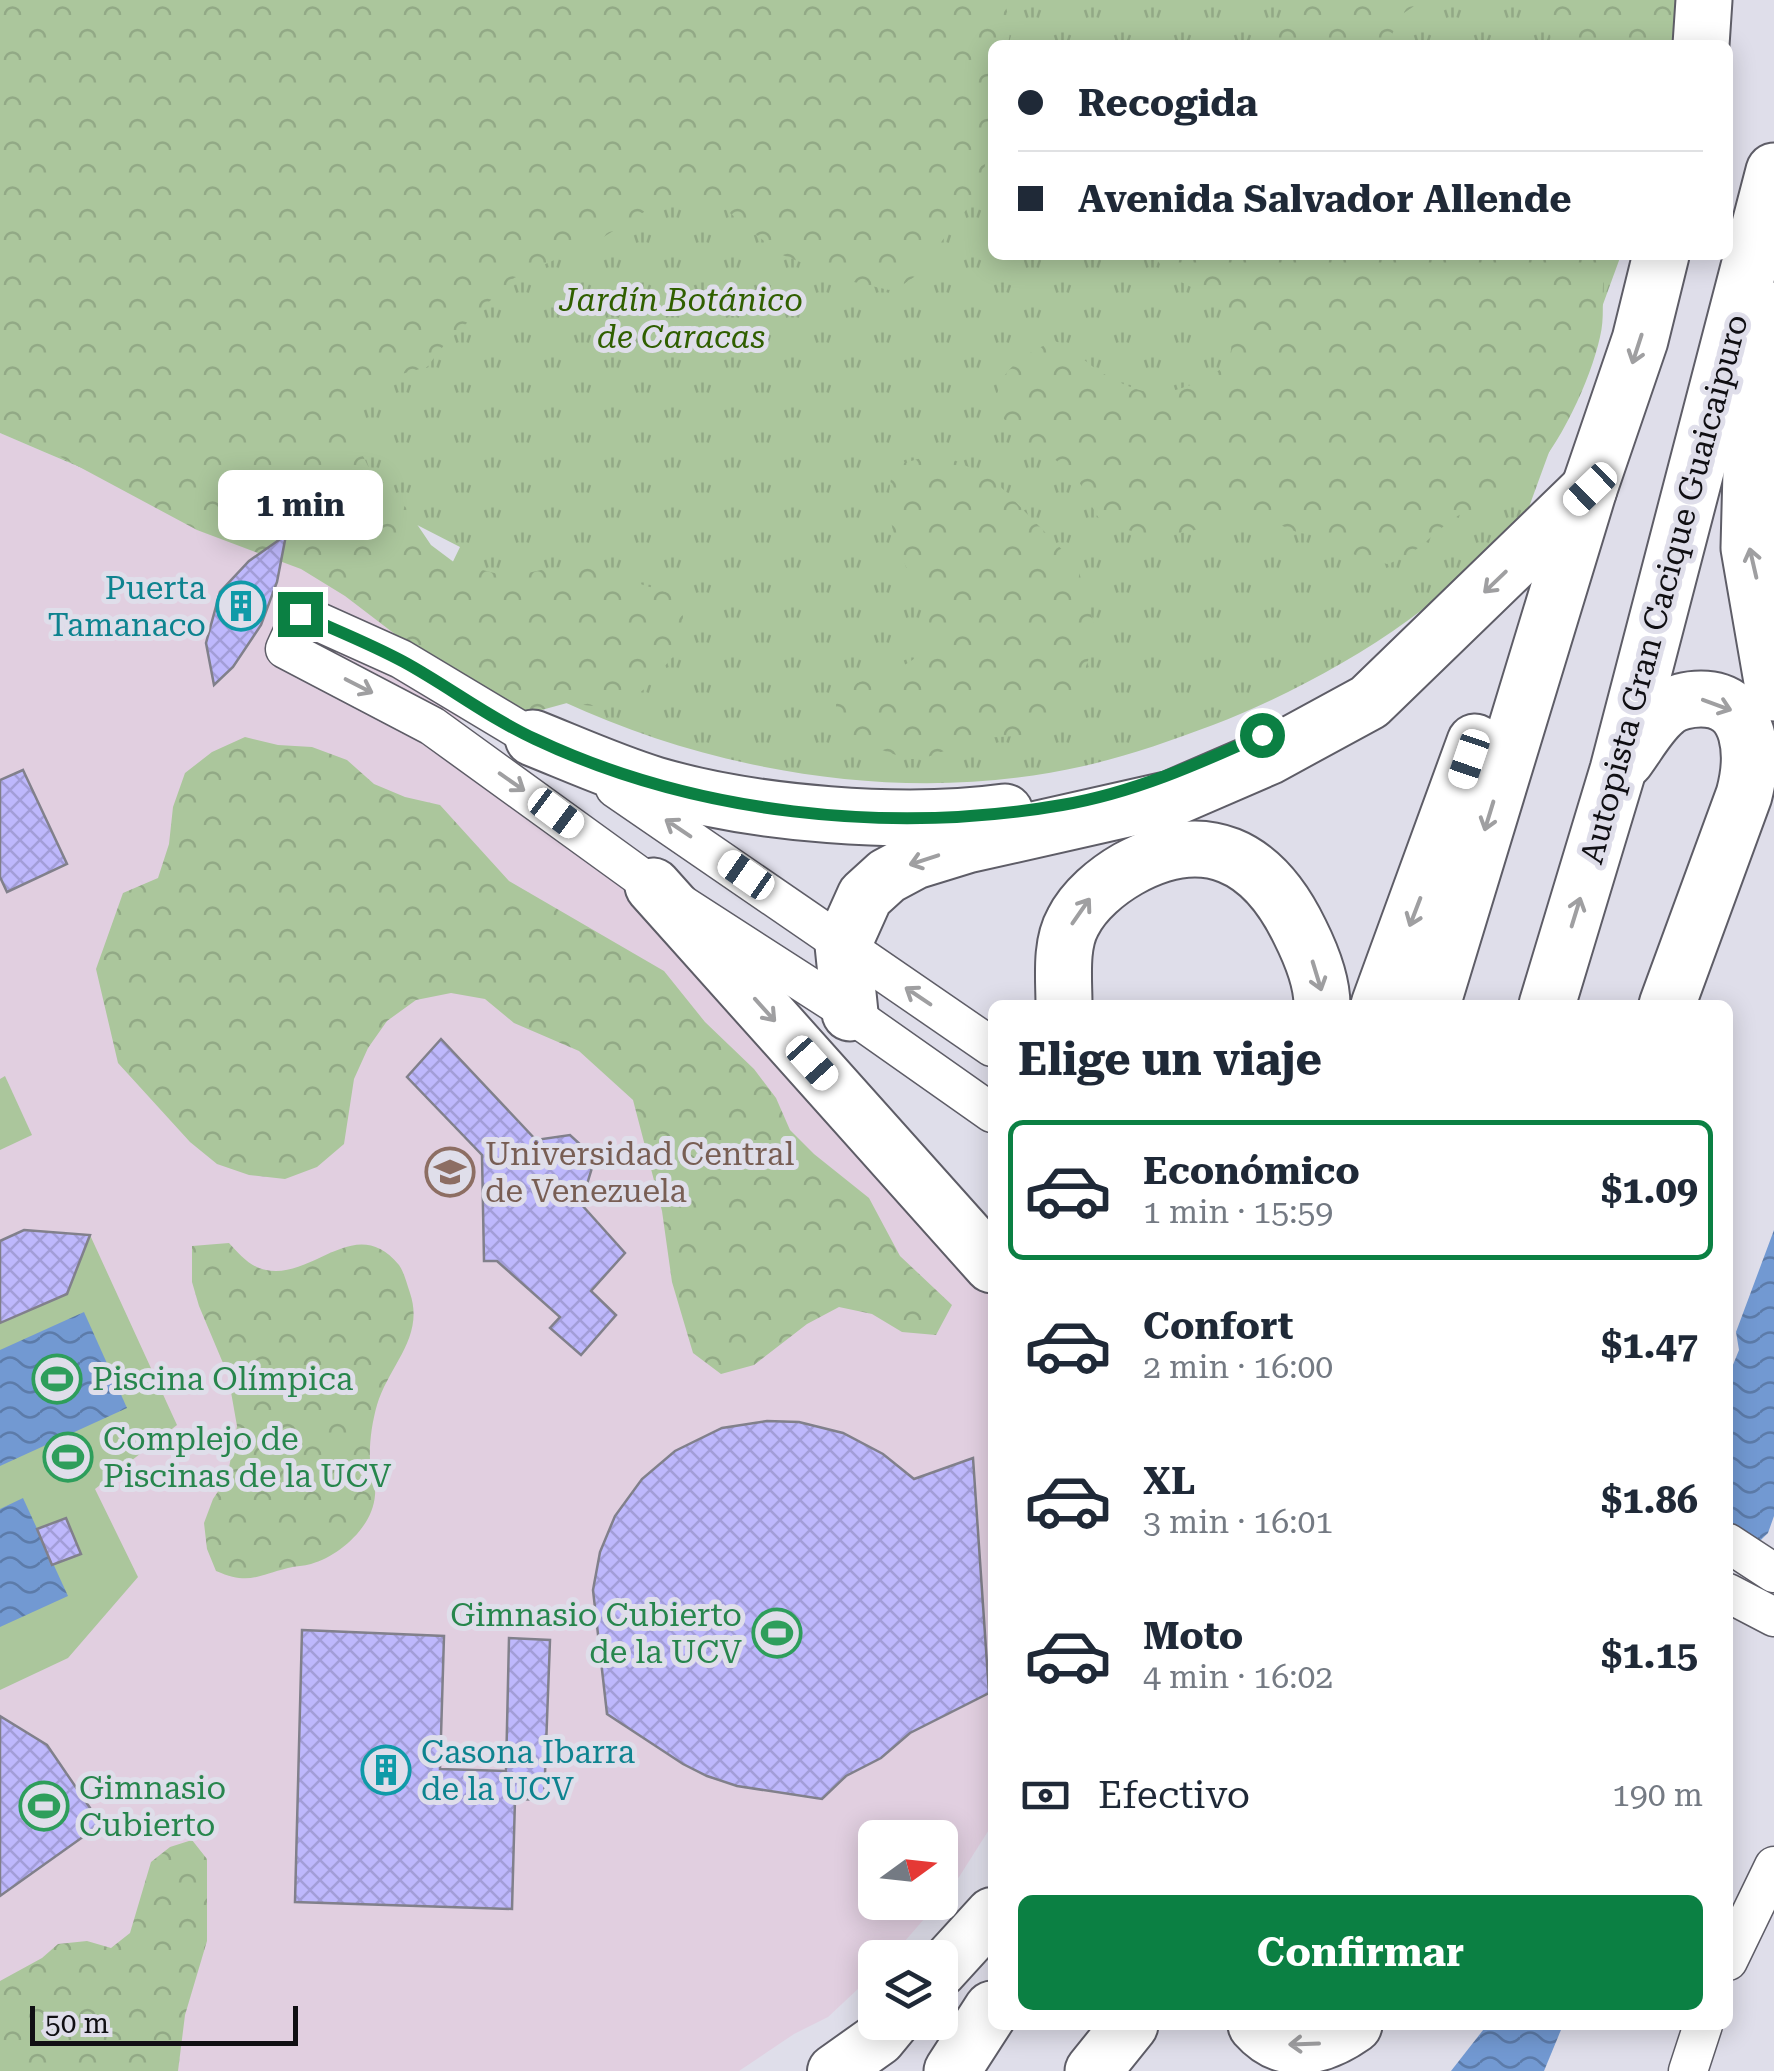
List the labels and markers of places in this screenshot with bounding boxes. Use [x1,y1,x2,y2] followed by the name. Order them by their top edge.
[48,569,206,644] place label: Puerta Tamanaco
[215,580,267,632] building icon: Puerta Tamanaco
[485,1135,794,1210] place label: Universidad Central de Venezuela
[424,1146,476,1198] school or university icon: Universidad Central de Venezuela
[31,1353,83,1405] sports icon: Piscina Olímpica
[92,1360,353,1398] place label: Piscina Olímpica
[103,1420,392,1495] place label: Complejo de Piscinas de la UCV
[42,1431,94,1483] sports icon: Complejo de Piscinas de la UCV
[450,1596,743,1671] place label: Gimnasio Cubierto de la UCV
[751,1607,803,1659] sports icon: Gimnasio Cubierto de la UCV
[421,1733,635,1808] place label: Casona Ibarra de la UCV
[360,1744,412,1796] building icon: Casona Ibarra de la UCV
[79,1769,226,1844] place label: Gimnasio Cubierto
[18,1780,70,1832] sports icon: Gimnasio Cubierto

